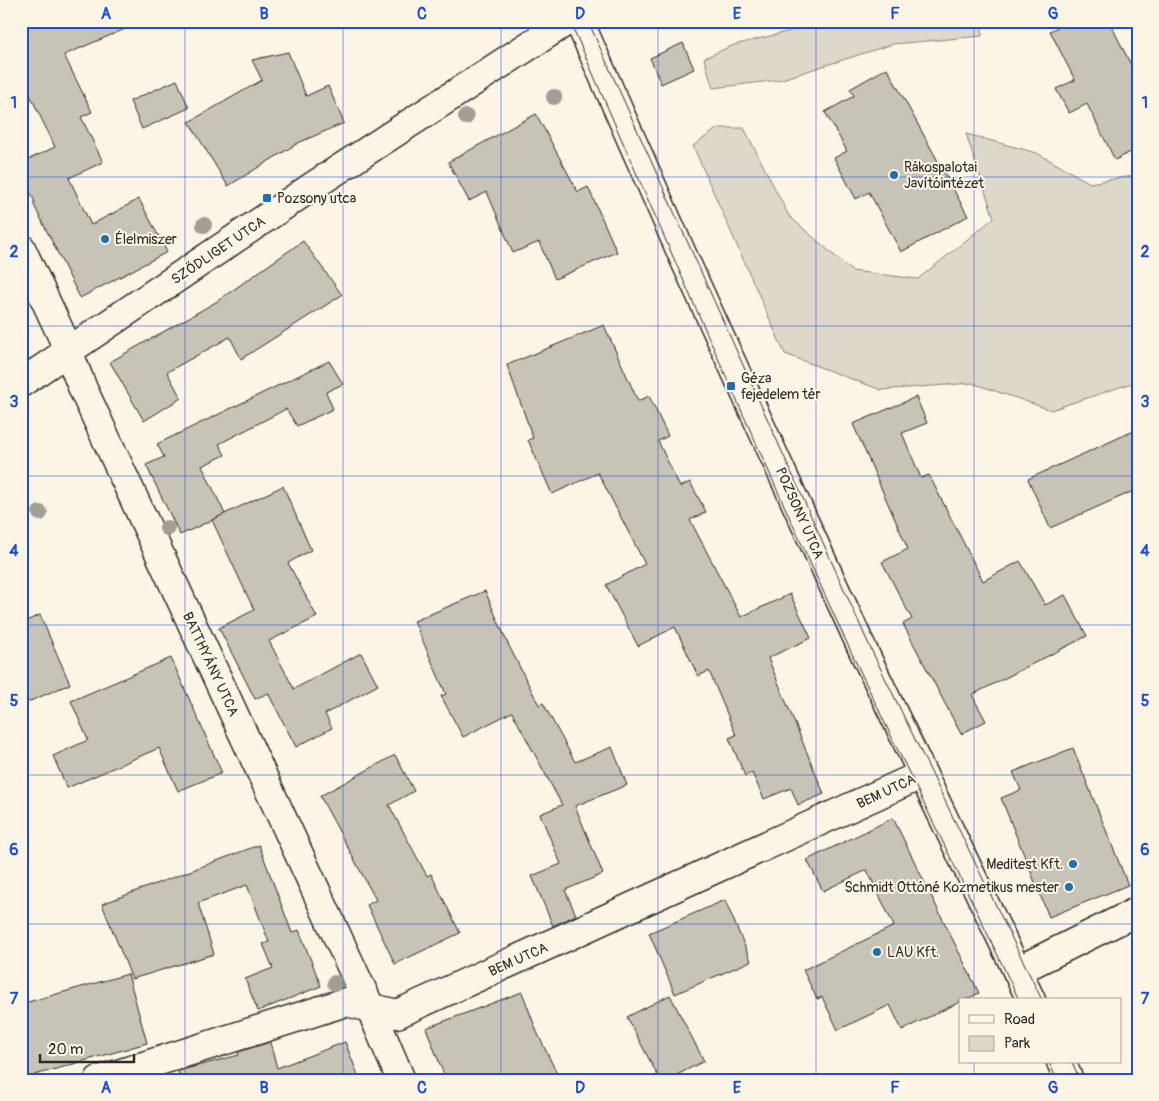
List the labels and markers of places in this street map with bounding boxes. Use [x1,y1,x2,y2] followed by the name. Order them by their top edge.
[904,159,984,192] place label: Rákospalotai Javítóintézet
[888,169,900,181] marker: Rákospalotai Javítóintézet
[277,190,356,207] place label: Pozsony utca
[261,192,273,204] marker: Pozsony utca
[115,230,177,248] place label: Élelmiszer
[99,233,111,245] marker: Élelmiszer
[741,370,820,403] place label: Géza fejedelem tér
[725,380,737,392] marker: Géza fejedelem tér
[986,856,1063,873] place label: Meditest Kft.
[1067,858,1079,870] marker: Meditest Kft.
[844,879,1059,896] place label: Schmidt Ottóné Kozmetikus mester
[1063,881,1075,893] marker: Schmidt Ottóné Kozmetikus mester
[887,944,939,961] place label: LAU Kft.
[871,946,883,958] marker: LAU Kft.

